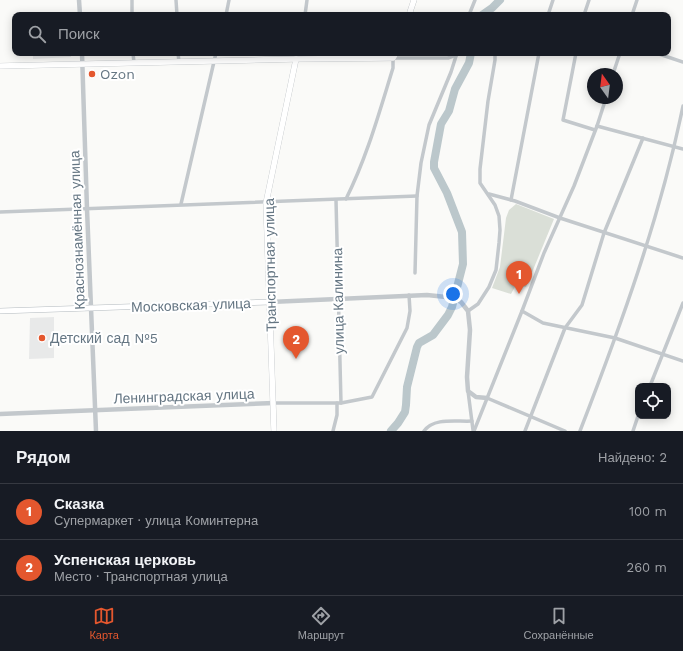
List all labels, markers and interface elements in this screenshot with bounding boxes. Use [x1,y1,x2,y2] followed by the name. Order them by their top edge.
[12,12,671,56] search box
[26,23,48,45] icon: search
[58,25,100,43] text: Поиск
[100,66,135,82] place label: Ozon
[587,68,623,104] north arrow
[87,69,97,79] marker: Ozon
[66,150,88,310] street label: Краснознамённая улица
[261,198,279,332] street label: Транспортная улица
[329,248,347,354] street label: улица Калинина
[506,261,532,294] pin: 1
[443,284,463,304] your location
[131,295,251,315] street label: Московская улица
[283,326,309,359] pin: 2
[50,330,158,346] place label: Детский сад №5
[37,333,47,343] marker: Детский сад №5
[635,383,671,419] map controls
[635,383,671,419] button: locate
[113,386,255,406] street label: Ленинградская улица
[16,447,71,467] text: Рядом
[598,450,667,465] text: Найдено: 2
[54,495,104,513] text: Сказка
[26,504,32,519] text: 1
[629,504,667,519] text: 100 m
[54,513,258,528] text: Супермаркет · улица Коминтерна
[54,551,196,569] text: Успенская церковь
[25,560,33,575] text: 2
[627,560,667,575] text: 260 m
[54,569,228,584] text: Место · Транспортная улица
[89,605,119,642] tab: Карта
[298,605,345,642] tab: Маршрут
[524,605,594,642] tab: Сохранённые

